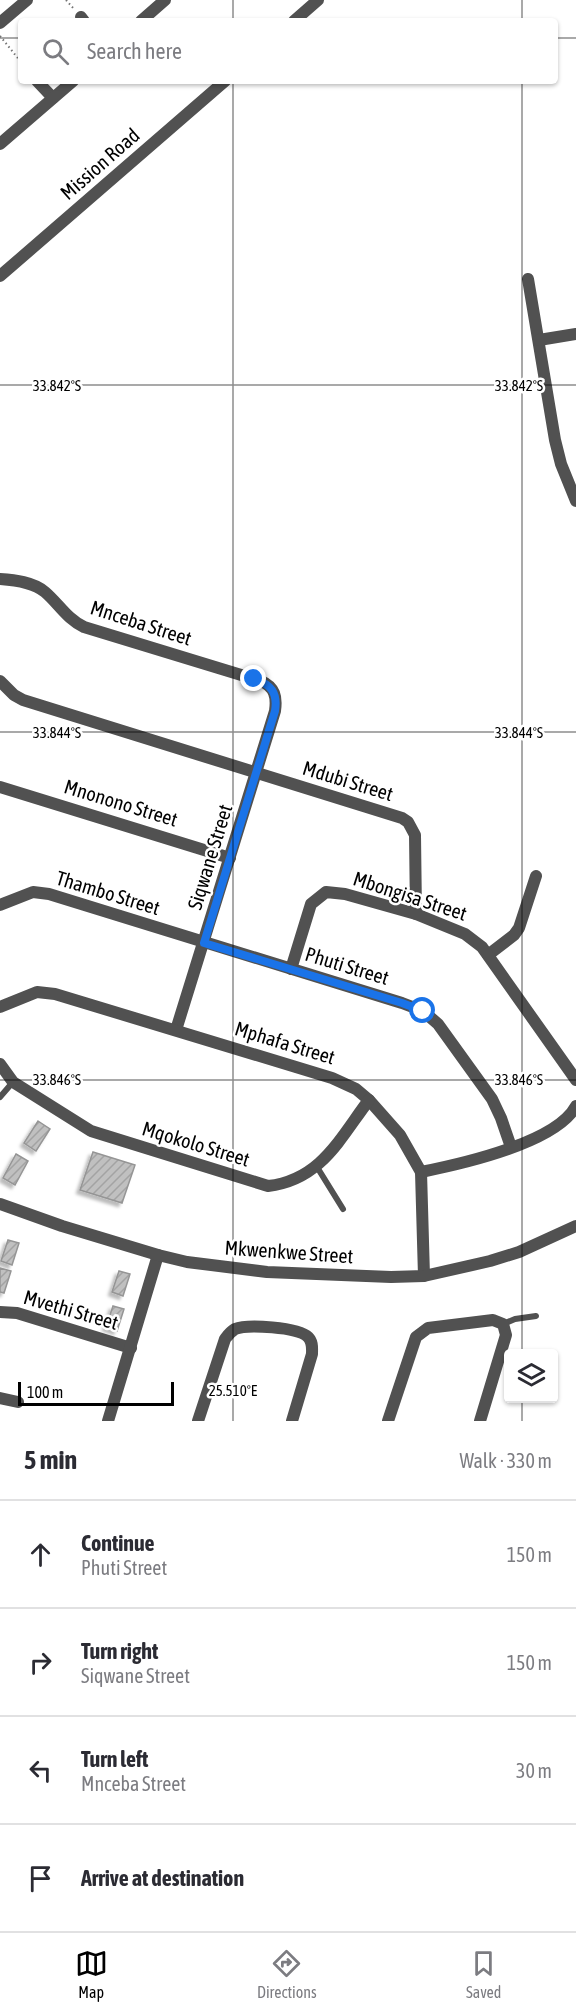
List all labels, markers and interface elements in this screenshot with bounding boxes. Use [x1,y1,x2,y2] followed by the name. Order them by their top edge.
[18,18,558,84] search box
[39,35,72,68] icon: search
[87,38,182,64] text: Search here
[56,123,144,204] street label: Mission Road
[33,377,81,394] text: 33.842°S
[495,377,543,394] text: 33.842°S
[88,595,195,650] street label: Mnceba Street
[240,665,266,691] route end
[33,724,81,741] text: 33.844°S
[495,724,543,741] text: 33.844°S
[300,756,396,805] street label: Mdubi Street
[62,774,181,831] street label: Mnonono Street
[183,801,237,912] street label: Siqwane Street
[53,866,163,919] street label: Thambo Street
[350,866,470,925] street label: Mbongisa Street
[303,942,392,989] street label: Phuti Street
[409,997,435,1023] route start
[232,1016,338,1069] street label: Mphafa Street
[33,1071,81,1088] text: 33.846°S
[495,1071,543,1088] text: 33.846°S
[140,1116,253,1171] street label: Mqokolo Street
[224,1236,354,1267] street label: Mkwenkwe Street
[21,1285,121,1334] street label: Mvethi Street
[504,1349,558,1403] map controls
[504,1349,558,1403] button: layers
[18,1379,174,1406] scale bar
[209,1382,258,1399] text: 25.510°E
[27,1383,63,1401] text: 100 m
[24,1445,77,1475] text: 5 min
[460,1449,552,1472] text: Walk · 330 m
[81,1530,155,1556] text: Continue
[24,1538,57,1571] icon: ahead
[507,1543,552,1566] text: 150 m
[81,1556,167,1579] text: Phuti Street
[81,1638,158,1664] text: Turn right
[24,1646,57,1679] icon: right
[507,1651,552,1674] text: 150 m
[81,1664,190,1687] text: Siqwane Street
[81,1746,148,1772] text: Turn left
[24,1754,57,1787] icon: left
[516,1759,552,1782] text: 30 m
[81,1772,186,1795] text: Mnceba Street
[24,1862,57,1895] icon: arrive
[81,1865,244,1891] text: Arrive at destination
[75,1947,108,2001] tab: Map
[257,1947,317,2001] tab: Directions
[466,1947,501,2001] tab: Saved

